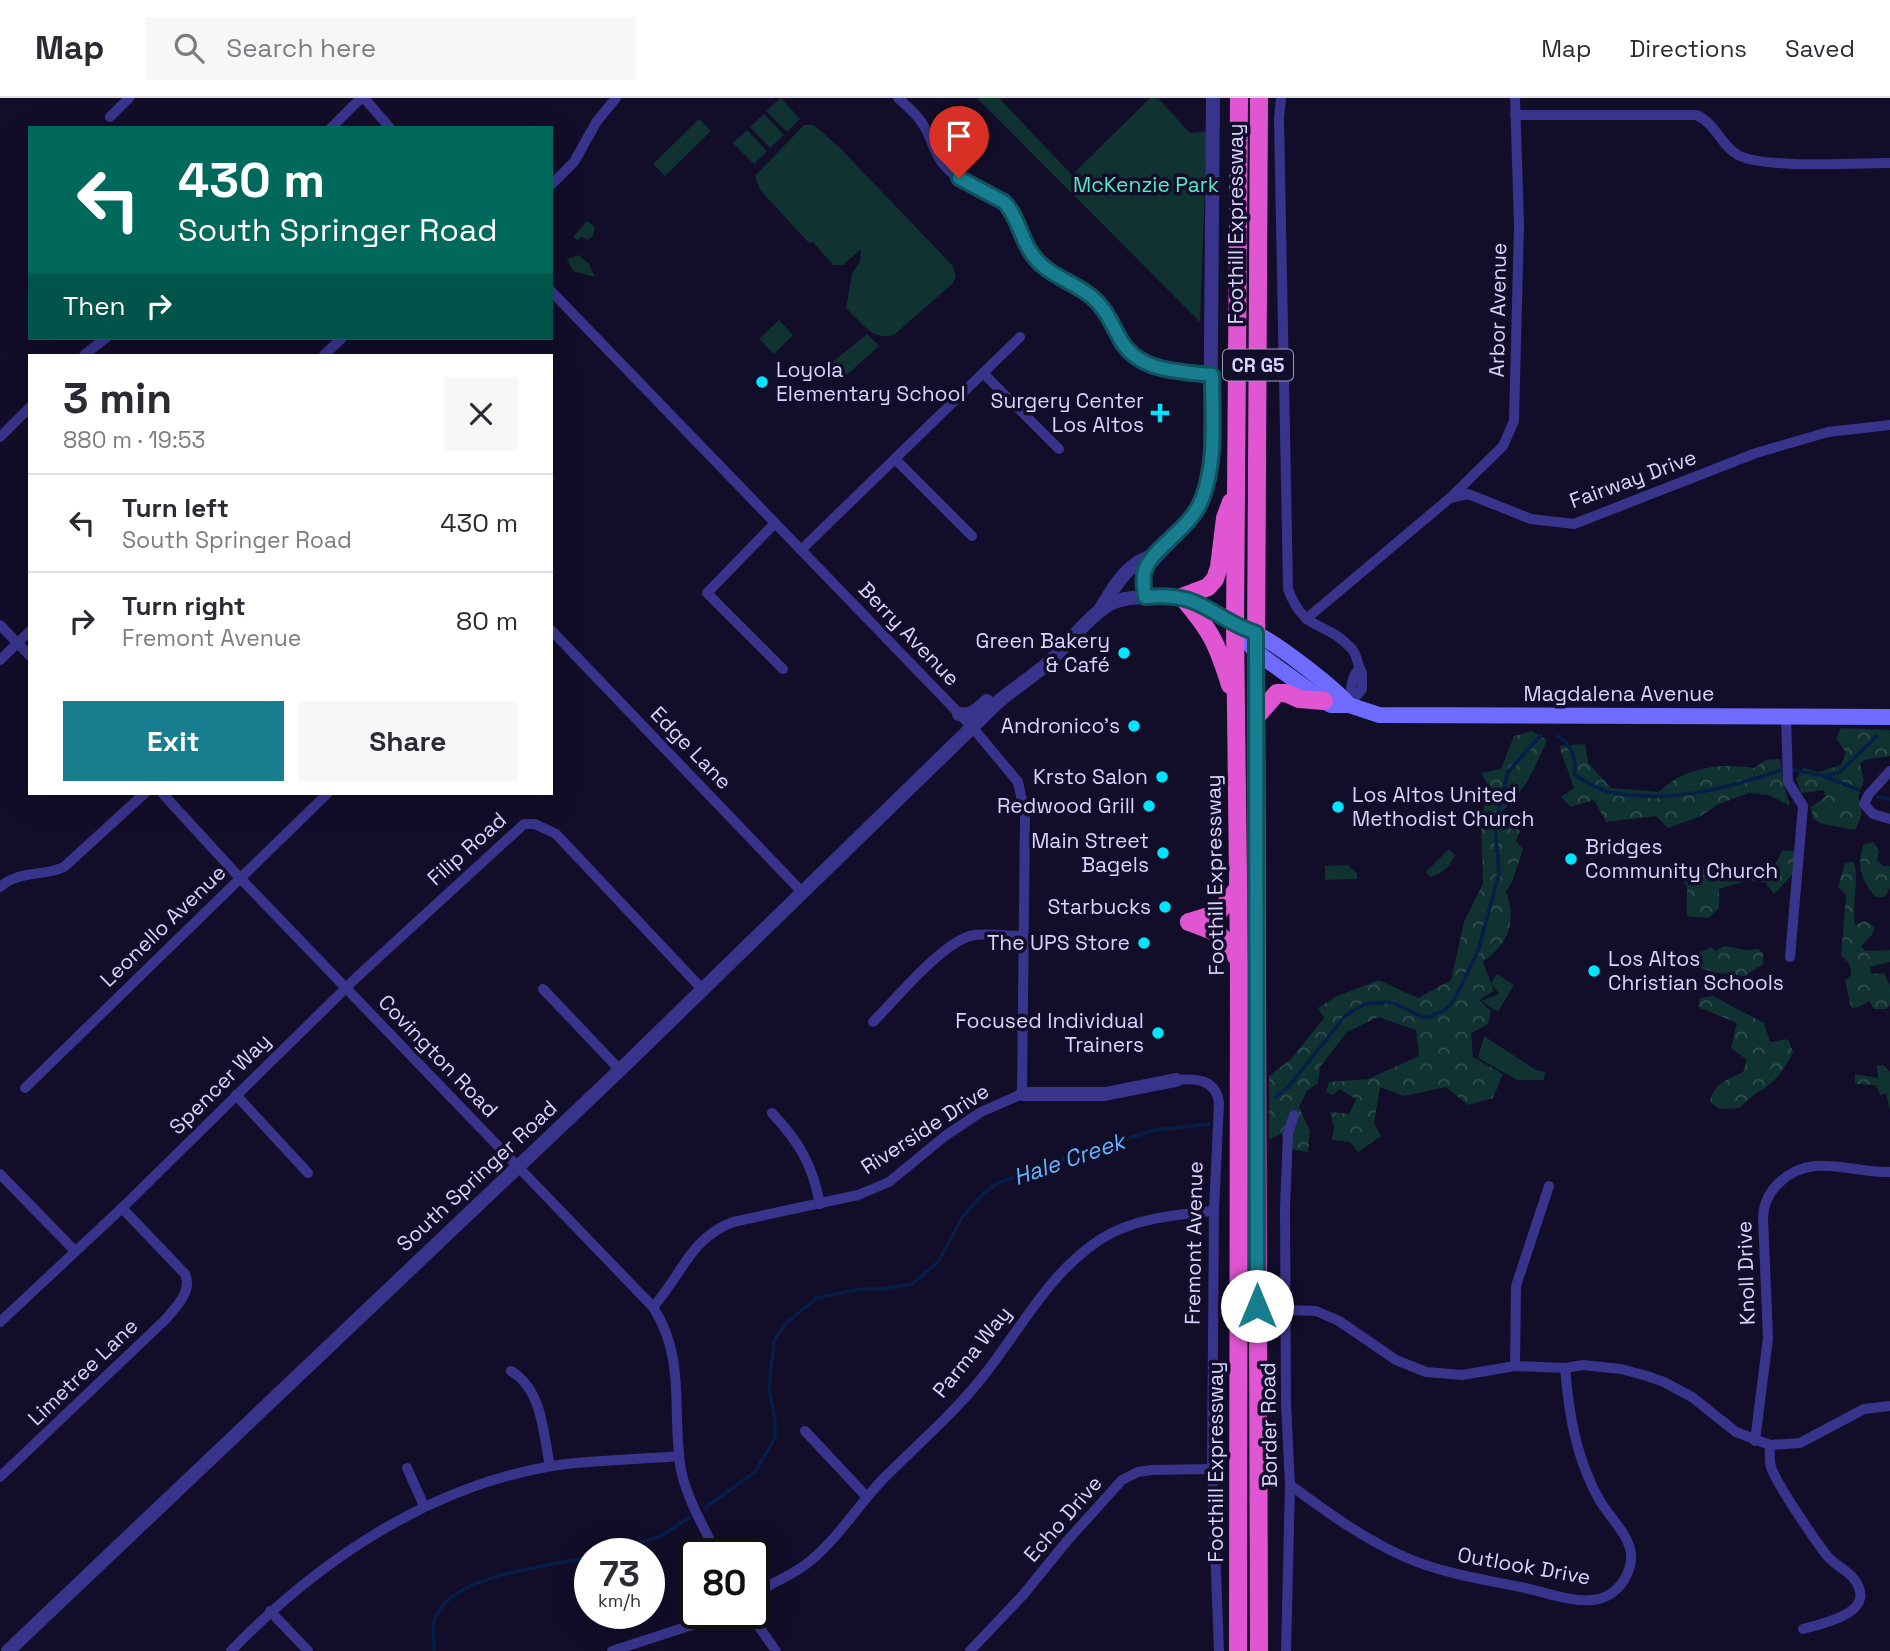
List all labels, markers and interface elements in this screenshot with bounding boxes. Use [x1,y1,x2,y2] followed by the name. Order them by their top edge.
[146,17,636,80] search box
[35,27,104,69] text: Map
[170,29,208,67] icon: search
[226,31,376,65] text: Search here
[1541,33,1591,64] text: Map
[1629,33,1747,64] text: Directions
[1785,33,1855,64] text: Saved
[929,106,989,178] pin
[940,117,978,155] icon: arrive
[1222,123,1249,325] street label: Foothill Expressway
[178,149,325,211] text: 430 m
[63,154,154,245] icon: left
[1073,171,1219,198] park label: McKenzie Park
[178,210,498,250] text: South Springer Road
[1483,242,1512,378] street label: Arbor Avenue
[140,287,178,325] icon: right
[63,289,126,323] text: Then
[1223,350,1293,380] road number: CR G5
[776,356,966,407] place label: Loyola Elementary School
[63,372,172,425] text: 3 min
[754,374,770,390] marker: Loyola Elementary School
[444,377,518,451] button: close
[991,387,1144,438] place label: Surgery Center Los Altos
[1150,403,1170,423] marker: Surgery Center Los Altos
[63,425,205,455] text: 880 m · 19:53
[1566,443,1700,514] street label: Fairway Drive
[122,491,229,525] text: Turn left
[63,504,101,542] icon: left
[440,506,518,540] text: 430 m
[122,525,352,555] text: South Springer Road
[853,576,966,691] street label: Berry Avenue
[122,589,246,623] text: Turn right
[63,602,101,640] icon: right
[456,604,518,638] text: 80 m
[122,623,301,653] text: Fremont Avenue
[976,627,1110,678] place label: Green Bakery & Café
[1116,645,1132,661] marker: Green Bakery & Café
[1524,680,1714,707] street label: Magdalena Avenue
[645,700,738,795] street label: Edge Lane
[63,701,284,781] button: Exit
[298,701,518,781] button: Share
[1001,712,1120,739] place label: Andronico’s
[1126,718,1142,734] marker: Andronico’s
[1033,763,1148,790] place label: Krsto Salon
[1154,769,1170,785] marker: Krsto Salon
[1199,774,1230,976] street label: Foothill Expressway
[1352,781,1534,832] place label: Los Altos United Methodist Church
[997,792,1135,819] place label: Redwood Grill
[1141,798,1157,814] marker: Redwood Grill
[1330,799,1346,815] marker: Los Altos United Methodist Church
[421,806,512,891] street label: Filip Road
[1031,827,1149,878] place label: Main Street Bagels
[1585,833,1778,884] place label: Bridges Community Church
[1155,845,1171,861] marker: Main Street Bagels
[1563,851,1579,867] marker: Bridges Community Church
[94,859,231,993] street label: Leonello Avenue
[1048,893,1151,920] place label: Starbucks
[1157,899,1173,915] marker: Starbucks
[987,929,1130,956] place label: The UPS Store
[1136,935,1152,951] marker: The UPS Store
[1608,945,1784,996] place label: Los Altos Christian Schools
[1586,963,1602,979] marker: Los Altos Christian Schools
[373,988,504,1123] street label: Covington Road
[955,1007,1144,1058] place label: Focused Individual Trainers
[1150,1025,1166,1041] marker: Focused Individual Trainers
[163,1027,276,1140] street label: Spencer Way
[856,1077,994,1180] street label: Riverside Drive
[391,1094,563,1257] street label: South Springer Road
[1009,1125,1131,1192] water label: Hale Creek
[1179,1161,1208,1325] street label: Fremont Avenue
[1730,1220,1761,1326] street label: Knoll Drive
[1220,1269,1294,1343] position arrow
[926,1300,1017,1403] street label: Parma Way
[22,1312,143,1431] street label: Limetree Lane
[1202,1361,1229,1563] street label: Foothill Expressway
[1254,1362,1283,1488] street label: Border Road
[1018,1470,1108,1568] street label: Echo Drive
[679,1538,770,1629] speed limit sign: 80
[1455,1541,1593,1590] street label: Outlook Drive
[599,1552,640,1596] text: 73
[598,1589,641,1612] text: km/h

